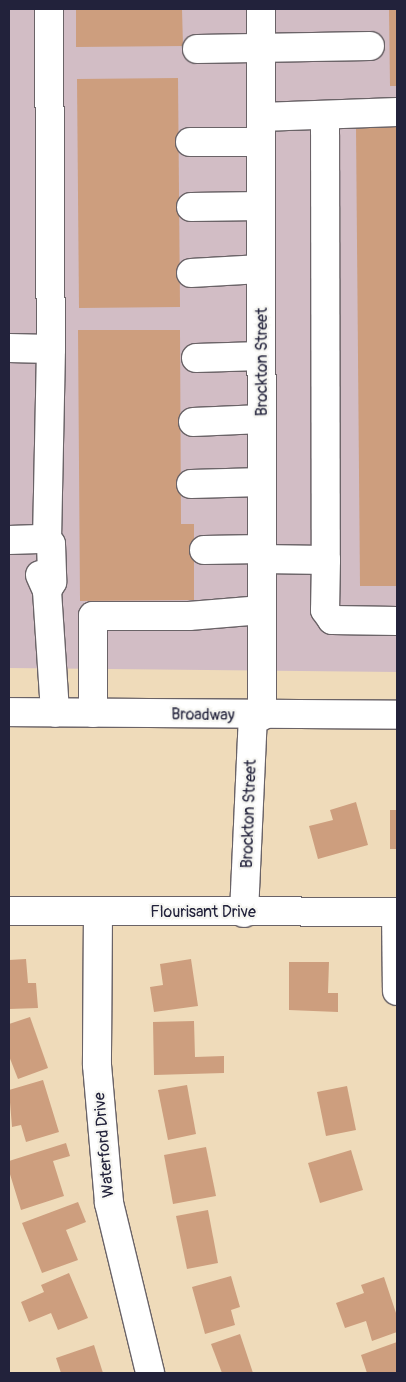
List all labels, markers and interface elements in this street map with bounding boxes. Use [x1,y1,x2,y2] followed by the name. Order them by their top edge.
[252,308,272,416] street label: Brockton Street
[171,705,235,725] street label: Broadway
[238,759,260,869] street label: Brockton Street
[150,902,256,922] street label: Flourisant Drive
[90,1092,118,1198] street label: Waterford Drive

